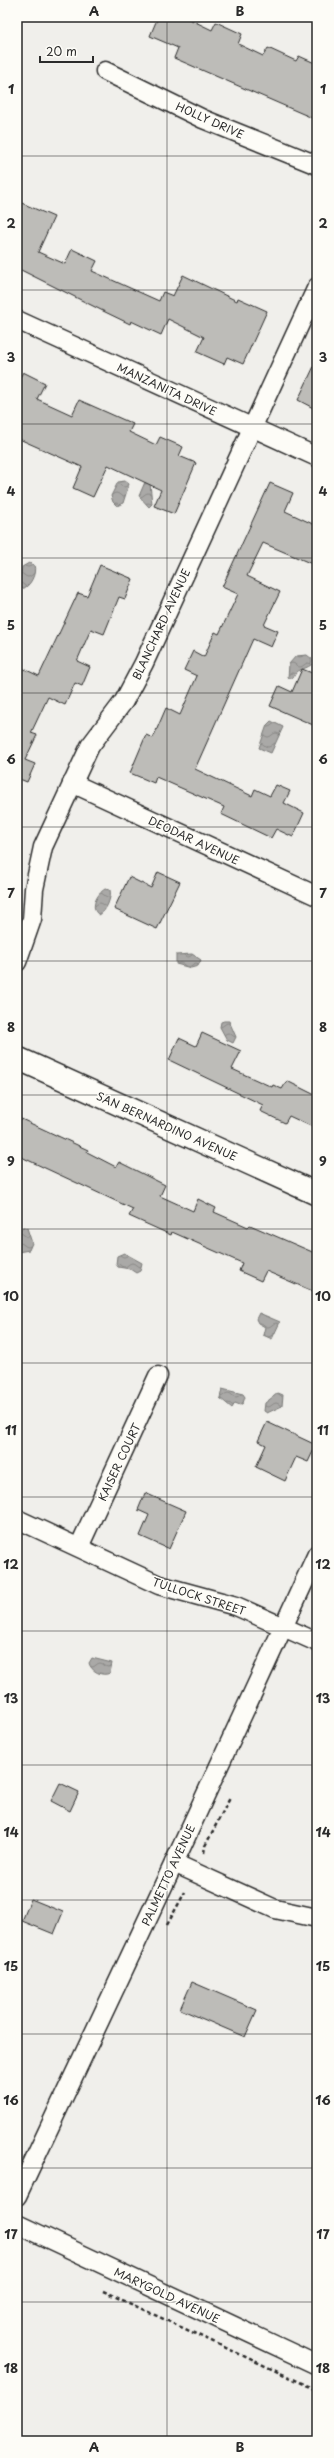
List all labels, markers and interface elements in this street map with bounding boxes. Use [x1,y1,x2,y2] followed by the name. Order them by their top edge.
[89,1,99,20] text: A
[236,1,245,20] text: B
[40,38,93,64] scale bar
[46,42,77,60] text: 20 m
[8,79,14,98] text: 1
[320,79,326,98] text: 1
[173,97,247,143] street label: HOLLY DRIVE
[6,213,16,232] text: 2
[318,213,328,232] text: 2
[7,347,16,366] text: 3
[319,347,328,366] text: 3
[114,358,220,420] street label: MANZANITA DRIVE
[7,481,16,500] text: 4
[319,481,328,500] text: 4
[128,565,194,682] street label: BLANCHARD AVENUE
[7,615,15,634] text: 5
[319,615,327,634] text: 5
[6,749,16,768] text: 6
[318,749,328,768] text: 6
[146,811,242,869] street label: DEODAR AVENUE
[7,883,15,902] text: 7
[319,883,327,902] text: 7
[7,1017,15,1036] text: 8
[319,1017,327,1036] text: 8
[94,1087,240,1165] street label: SAN BERNARDINO AVENUE
[7,1151,15,1170] text: 9
[319,1151,327,1170] text: 9
[3,1286,19,1305] text: 10
[315,1286,331,1305] text: 10
[5,1420,17,1439] text: 11
[93,1420,145,1504] street label: KAISER COURT
[317,1420,329,1439] text: 11
[3,1554,19,1573] text: 12
[315,1554,331,1573] text: 12
[150,1573,248,1619] street label: TULLOCK STREET
[4,1688,19,1707] text: 13
[316,1688,331,1707] text: 13
[137,1821,199,1929] street label: PALMETTO AVENUE
[3,1822,19,1841] text: 14
[315,1822,331,1841] text: 14
[4,1956,18,1975] text: 15
[316,1956,330,1975] text: 15
[3,2090,19,2109] text: 16
[315,2090,331,2109] text: 16
[4,2224,18,2243] text: 17
[316,2224,330,2243] text: 17
[111,2263,223,2327] street label: MARYGOLD AVENUE
[4,2358,18,2377] text: 18
[316,2358,330,2377] text: 18
[89,2437,99,2456] text: A
[236,2437,245,2456] text: B

